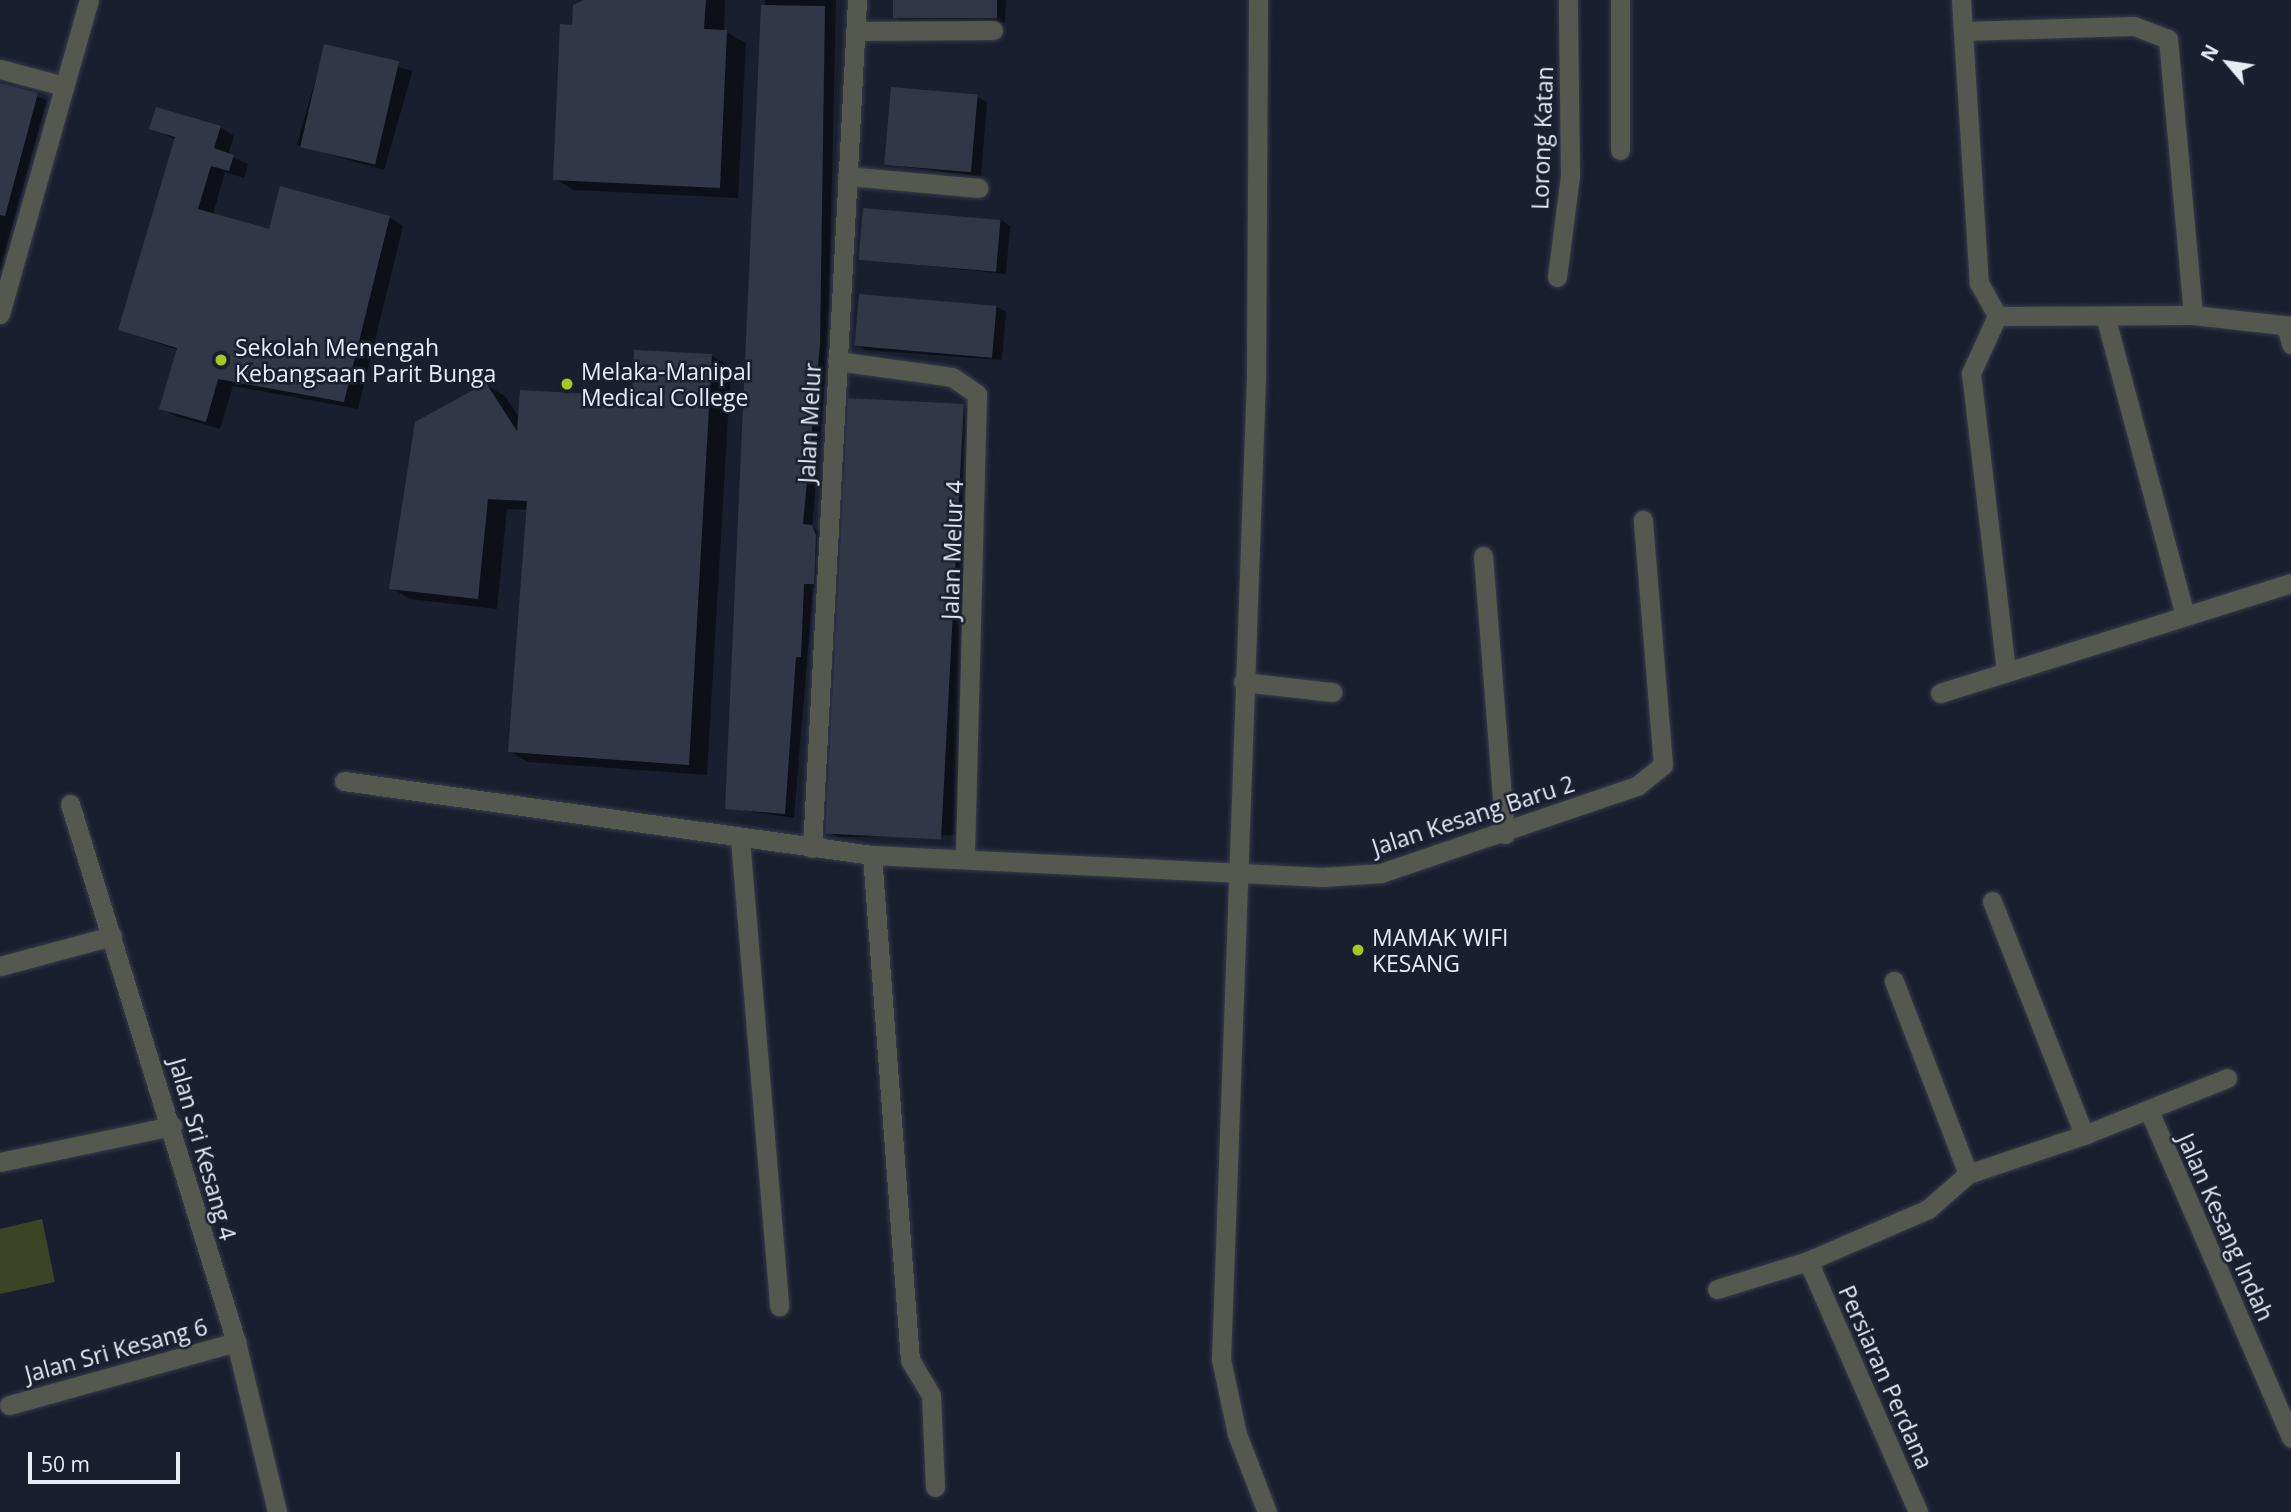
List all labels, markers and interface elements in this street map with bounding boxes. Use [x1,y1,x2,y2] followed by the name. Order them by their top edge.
[2193,28,2263,98] north arrow
[2195,40,2225,66] text: N
[1526,66,1558,210] street label: Lorong Katan
[235,333,496,387] place label: Sekolah Menengah Kebangsaan Parit Bunga
[213,352,229,368] marker: Sekolah Menengah Kebangsaan Parit Bunga
[581,357,751,411] place label: Melaka-Manipal Medical College
[792,362,826,484] street label: Jalan Melur
[559,376,575,392] marker: Melaka-Manipal Medical College
[936,480,968,620] street label: Jalan Melur 4
[1368,769,1578,861] street label: Jalan Kesang Baru 2
[1372,923,1508,977] place label: MAMAK WIFI KESANG
[1350,942,1366,958] marker: MAMAK WIFI KESANG
[164,1055,242,1243] street label: Jalan Sri Kesang 4
[2172,1129,2280,1325] street label: Jalan Kesang Indah
[1833,1281,1939,1473] street label: Persiaran Perdana
[22,1312,210,1388] street label: Jalan Sri Kesang 6
[32,1438,184,1482] scale bar
[41,1450,90,1478] text: 50 m

